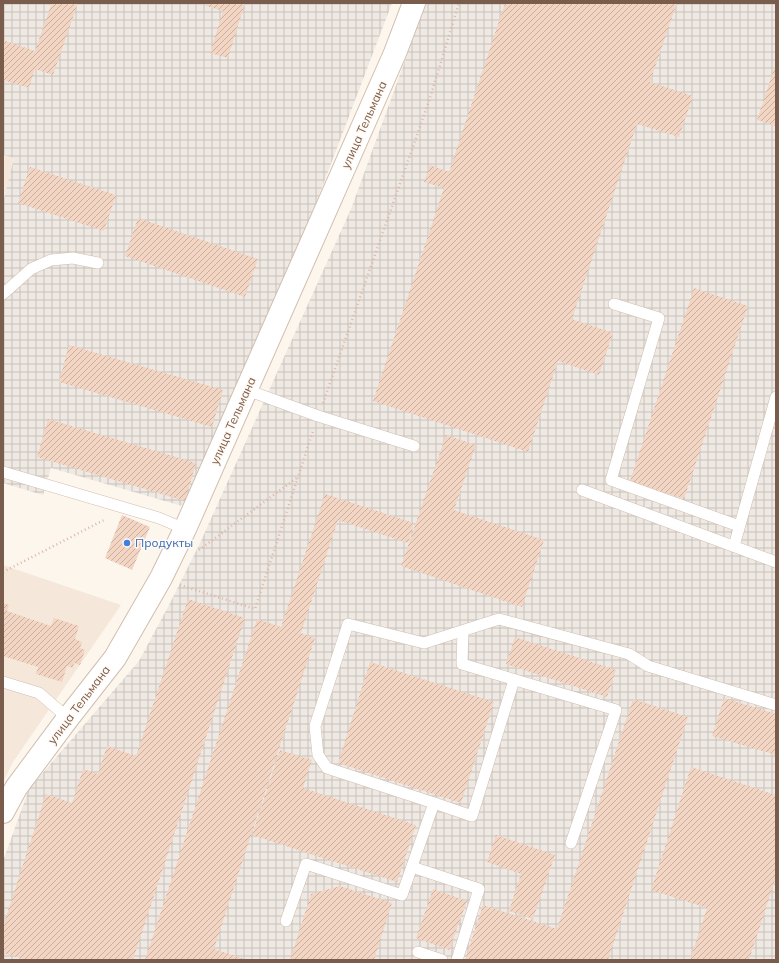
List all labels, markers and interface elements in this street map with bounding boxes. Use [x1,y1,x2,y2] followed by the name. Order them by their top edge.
[337,79,390,171] street label: улица Тельмана
[206,375,259,467] street label: улица Тельмана
[135,535,193,550] place label: Продукты
[122,538,132,548] marker: Продукты
[44,662,113,747] street label: улица Тельмана

